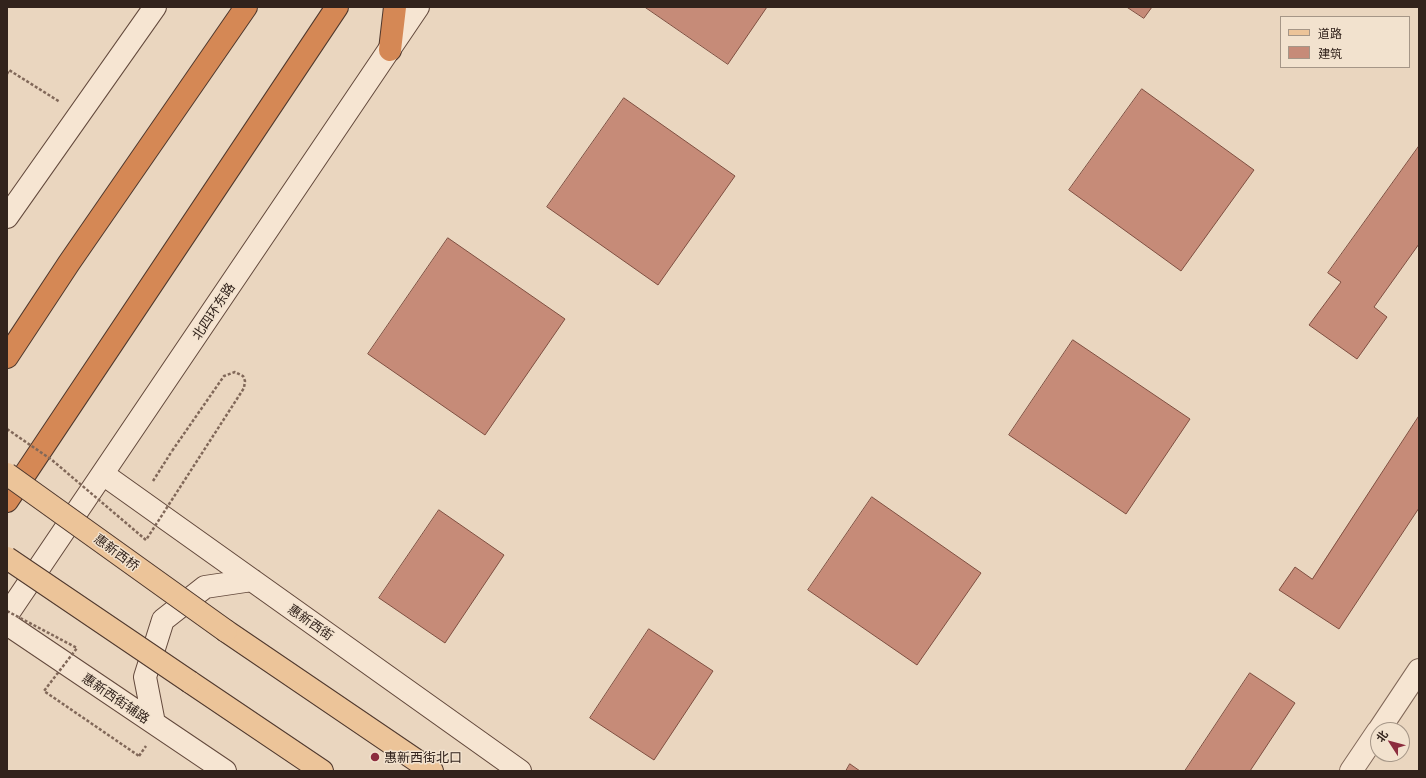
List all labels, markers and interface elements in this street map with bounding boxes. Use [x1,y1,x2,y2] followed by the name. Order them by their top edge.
[1280,16,1410,68] legend
[1318,24,1342,41] text: 道路
[1318,44,1342,61] text: 建筑
[188,280,238,342] street label: 北四环东路
[91,530,143,574] street label: 惠新西桥
[285,601,337,643] street label: 惠新西街
[79,670,153,726] street label: 惠新西街辅路
[1370,722,1410,762] north arrow
[1371,726,1391,745] text: 北
[384,749,462,765] place label: 惠新西街北口
[369,751,381,763] marker: 惠新西街北口

